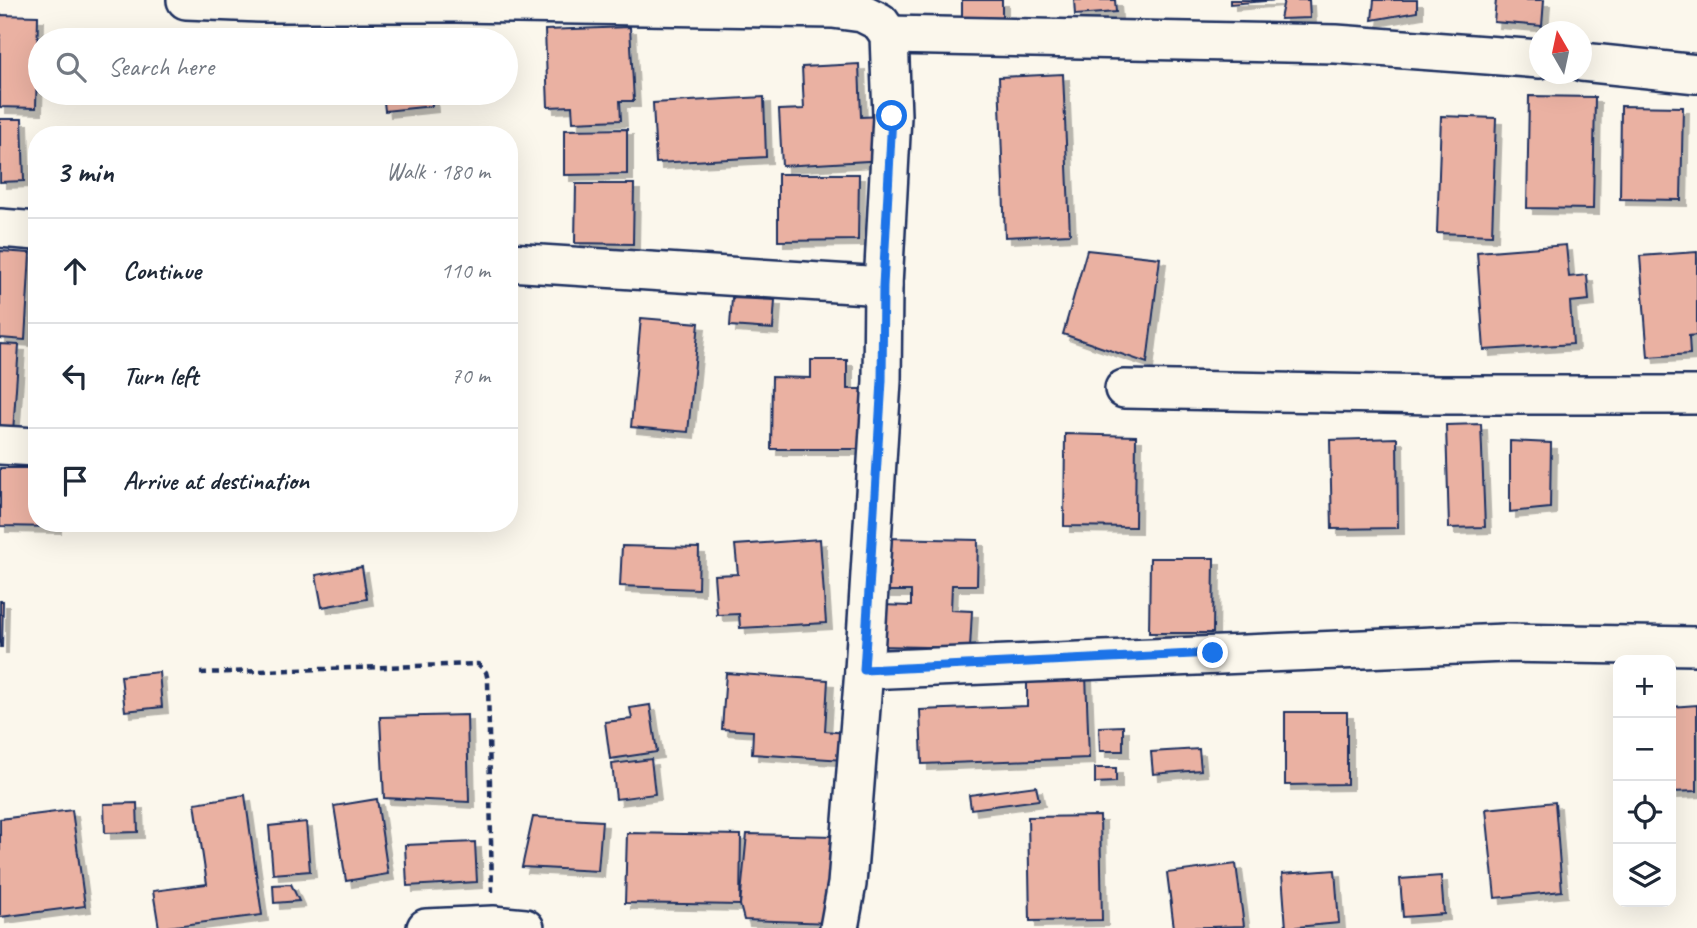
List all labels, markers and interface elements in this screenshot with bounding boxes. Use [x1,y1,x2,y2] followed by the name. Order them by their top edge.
[1529,21,1592,84] north arrow
[28,28,518,105] search box
[52,48,90,86] icon: search
[108,50,214,83] text: Search here
[876,100,907,131] route start
[56,153,113,191] text: 3 min
[386,157,490,186] text: Walk · 180 m
[56,252,94,290] icon: ahead
[123,254,201,287] text: Continue
[441,256,490,285] text: 110 m
[56,357,94,395] icon: left
[123,359,198,392] text: Turn left
[451,361,490,390] text: 70 m
[56,462,94,500] icon: arrive
[123,464,309,497] text: Arrive at destination
[1197,637,1228,668] route end
[1613,655,1676,907] map controls
[1613,655,1676,718] button: +
[1613,718,1676,781] button: −
[1613,781,1676,844] button: locate
[1613,844,1676,907] button: layers

